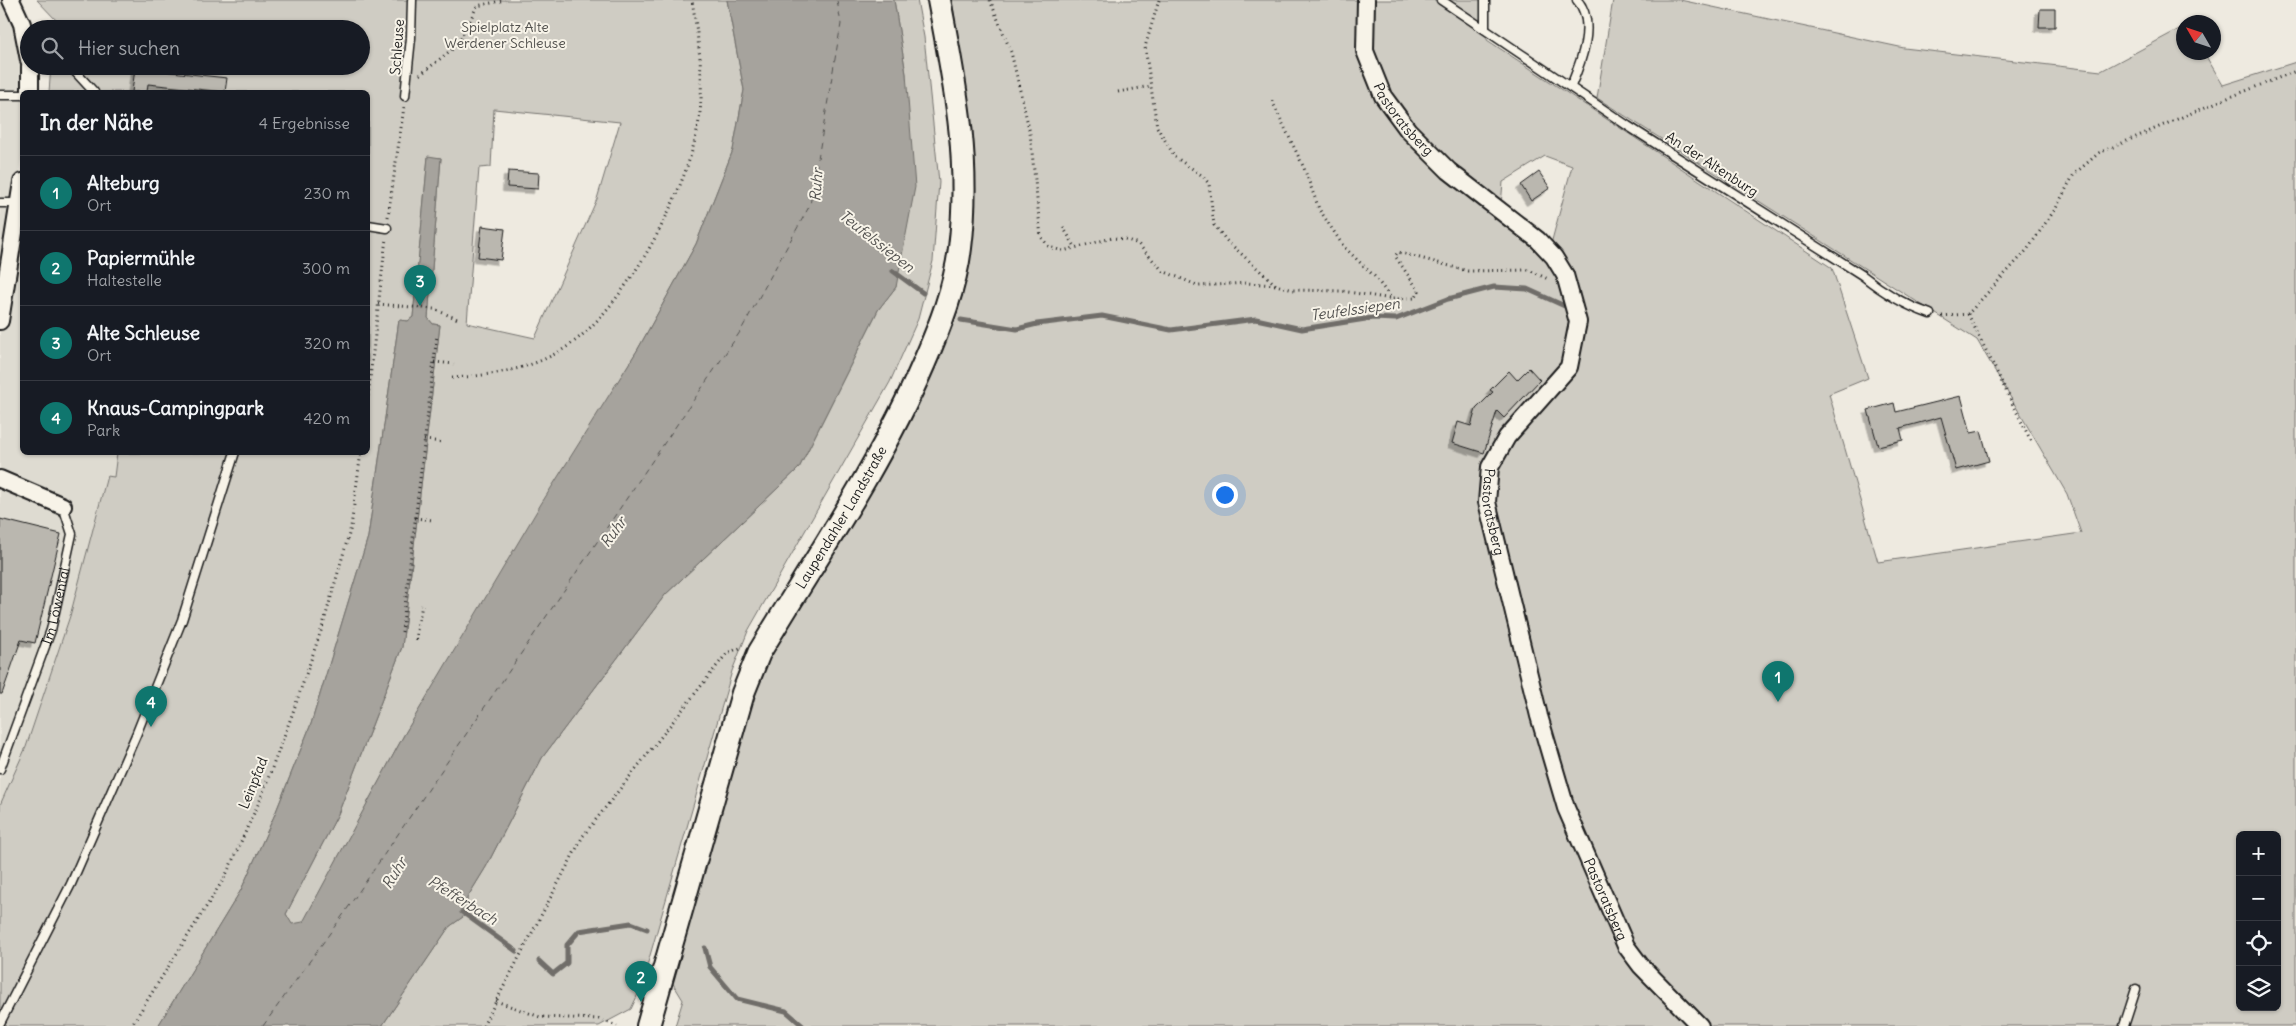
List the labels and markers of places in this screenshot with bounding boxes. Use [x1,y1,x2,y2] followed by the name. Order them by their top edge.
[404,265,436,306] pin: 3
[1762,661,1794,702] pin: 1
[135,686,167,727] pin: 4
[625,961,657,1002] pin: 2

